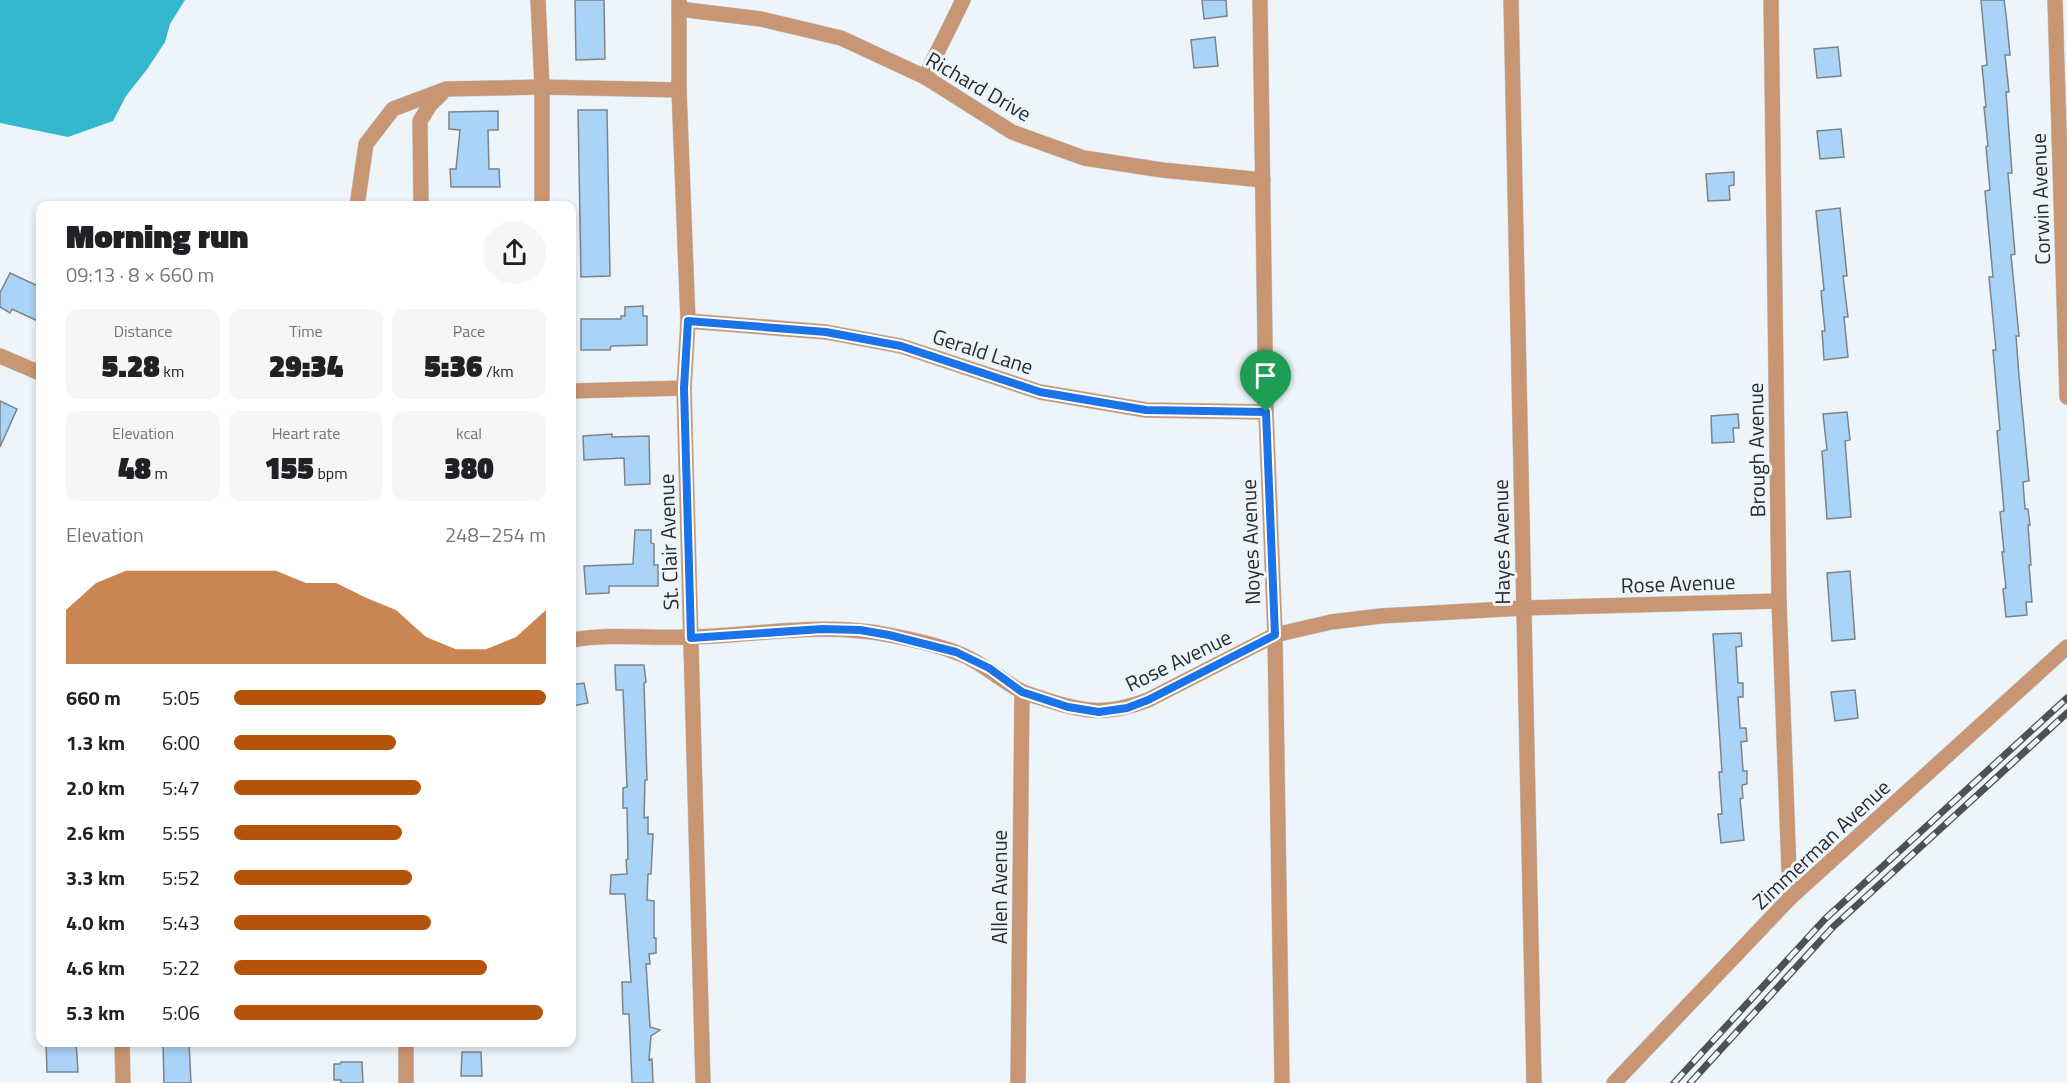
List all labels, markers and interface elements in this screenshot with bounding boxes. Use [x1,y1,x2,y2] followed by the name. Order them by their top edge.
[920,43,1038,129] street label: Richard Drive
[2022,133,2058,265] street label: Corwin Avenue
[66,211,248,261] text: Morning run
[483,221,546,284] button: share
[66,259,214,290] text: 09:13 · 8 × 660 m
[114,319,172,343] text: Distance
[289,319,323,343] text: Time
[453,319,485,343] text: Pace
[928,320,1038,382] street label: Gerald Lane
[102,343,160,389] text: 5.28
[269,343,343,389] text: 29:34
[424,343,482,389] text: 5:36
[1240,350,1291,412] pin
[160,359,184,383] text: km
[482,359,514,383] text: /km
[1249,359,1282,392] icon: arrive
[1739,382,1773,518] street label: Brough Avenue
[112,421,174,445] text: Elevation
[272,421,340,445] text: Heart rate
[456,421,482,445] text: kcal
[118,445,151,491] text: 48
[264,445,314,491] text: 155
[444,445,494,491] text: 380
[151,461,168,485] text: m
[314,461,348,485] text: bpm
[650,473,686,611] street label: St. Clair Avenue
[1232,479,1268,605] street label: Noyes Avenue
[1484,479,1518,605] street label: Hayes Avenue
[66,519,144,550] text: Elevation
[445,519,546,550] text: 248–254 m
[1620,565,1736,601] street label: Rose Avenue
[1120,621,1236,699] street label: Rose Avenue
[66,682,121,713] text: 660 m
[162,682,200,713] text: 5:05
[66,727,125,758] text: 1.3 km
[162,727,200,758] text: 6:00
[1745,771,1897,917] street label: Zimmerman Avenue
[66,772,125,803] text: 2.0 km
[162,772,200,803] text: 5:47
[66,817,125,848] text: 2.6 km
[162,817,200,848] text: 5:55
[983,830,1015,944] street label: Allen Avenue
[66,862,125,893] text: 3.3 km
[162,862,200,893] text: 5:52
[66,907,125,938] text: 4.0 km
[162,907,200,938] text: 5:43
[66,952,125,983] text: 4.6 km
[162,952,200,983] text: 5:22
[66,997,125,1028] text: 5.3 km
[162,997,200,1028] text: 5:06

